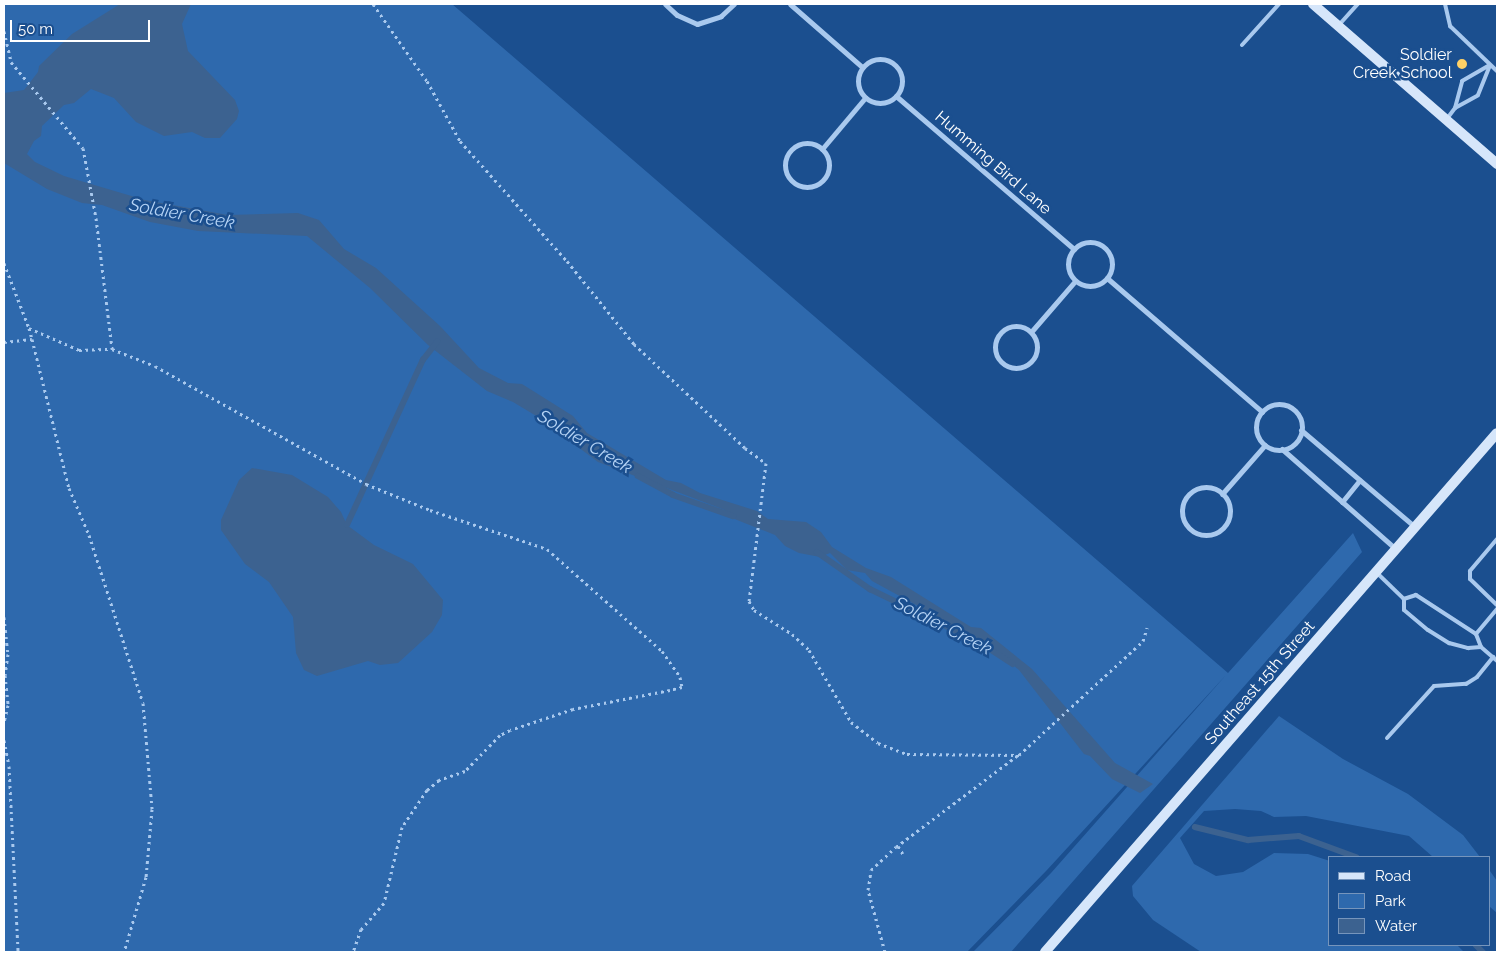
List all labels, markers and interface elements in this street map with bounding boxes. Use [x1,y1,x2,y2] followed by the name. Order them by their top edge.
[12,10,152,42] scale bar
[18,20,53,38] text: 50 m
[1353,45,1452,83] place label: Soldier Creek School
[1456,58,1468,70] marker: Soldier Creek School
[931,107,1055,219] street label: Humming Bird Lane
[127,194,237,234] water label: Soldier Creek
[534,405,636,479] water label: Soldier Creek
[890,592,996,660] water label: Soldier Creek
[1201,617,1319,749] street label: Southeast 15th Street
[1328,856,1491,946] legend
[1375,867,1411,885] text: Road
[1375,892,1406,910] text: Park
[1375,917,1417,935] text: Water

